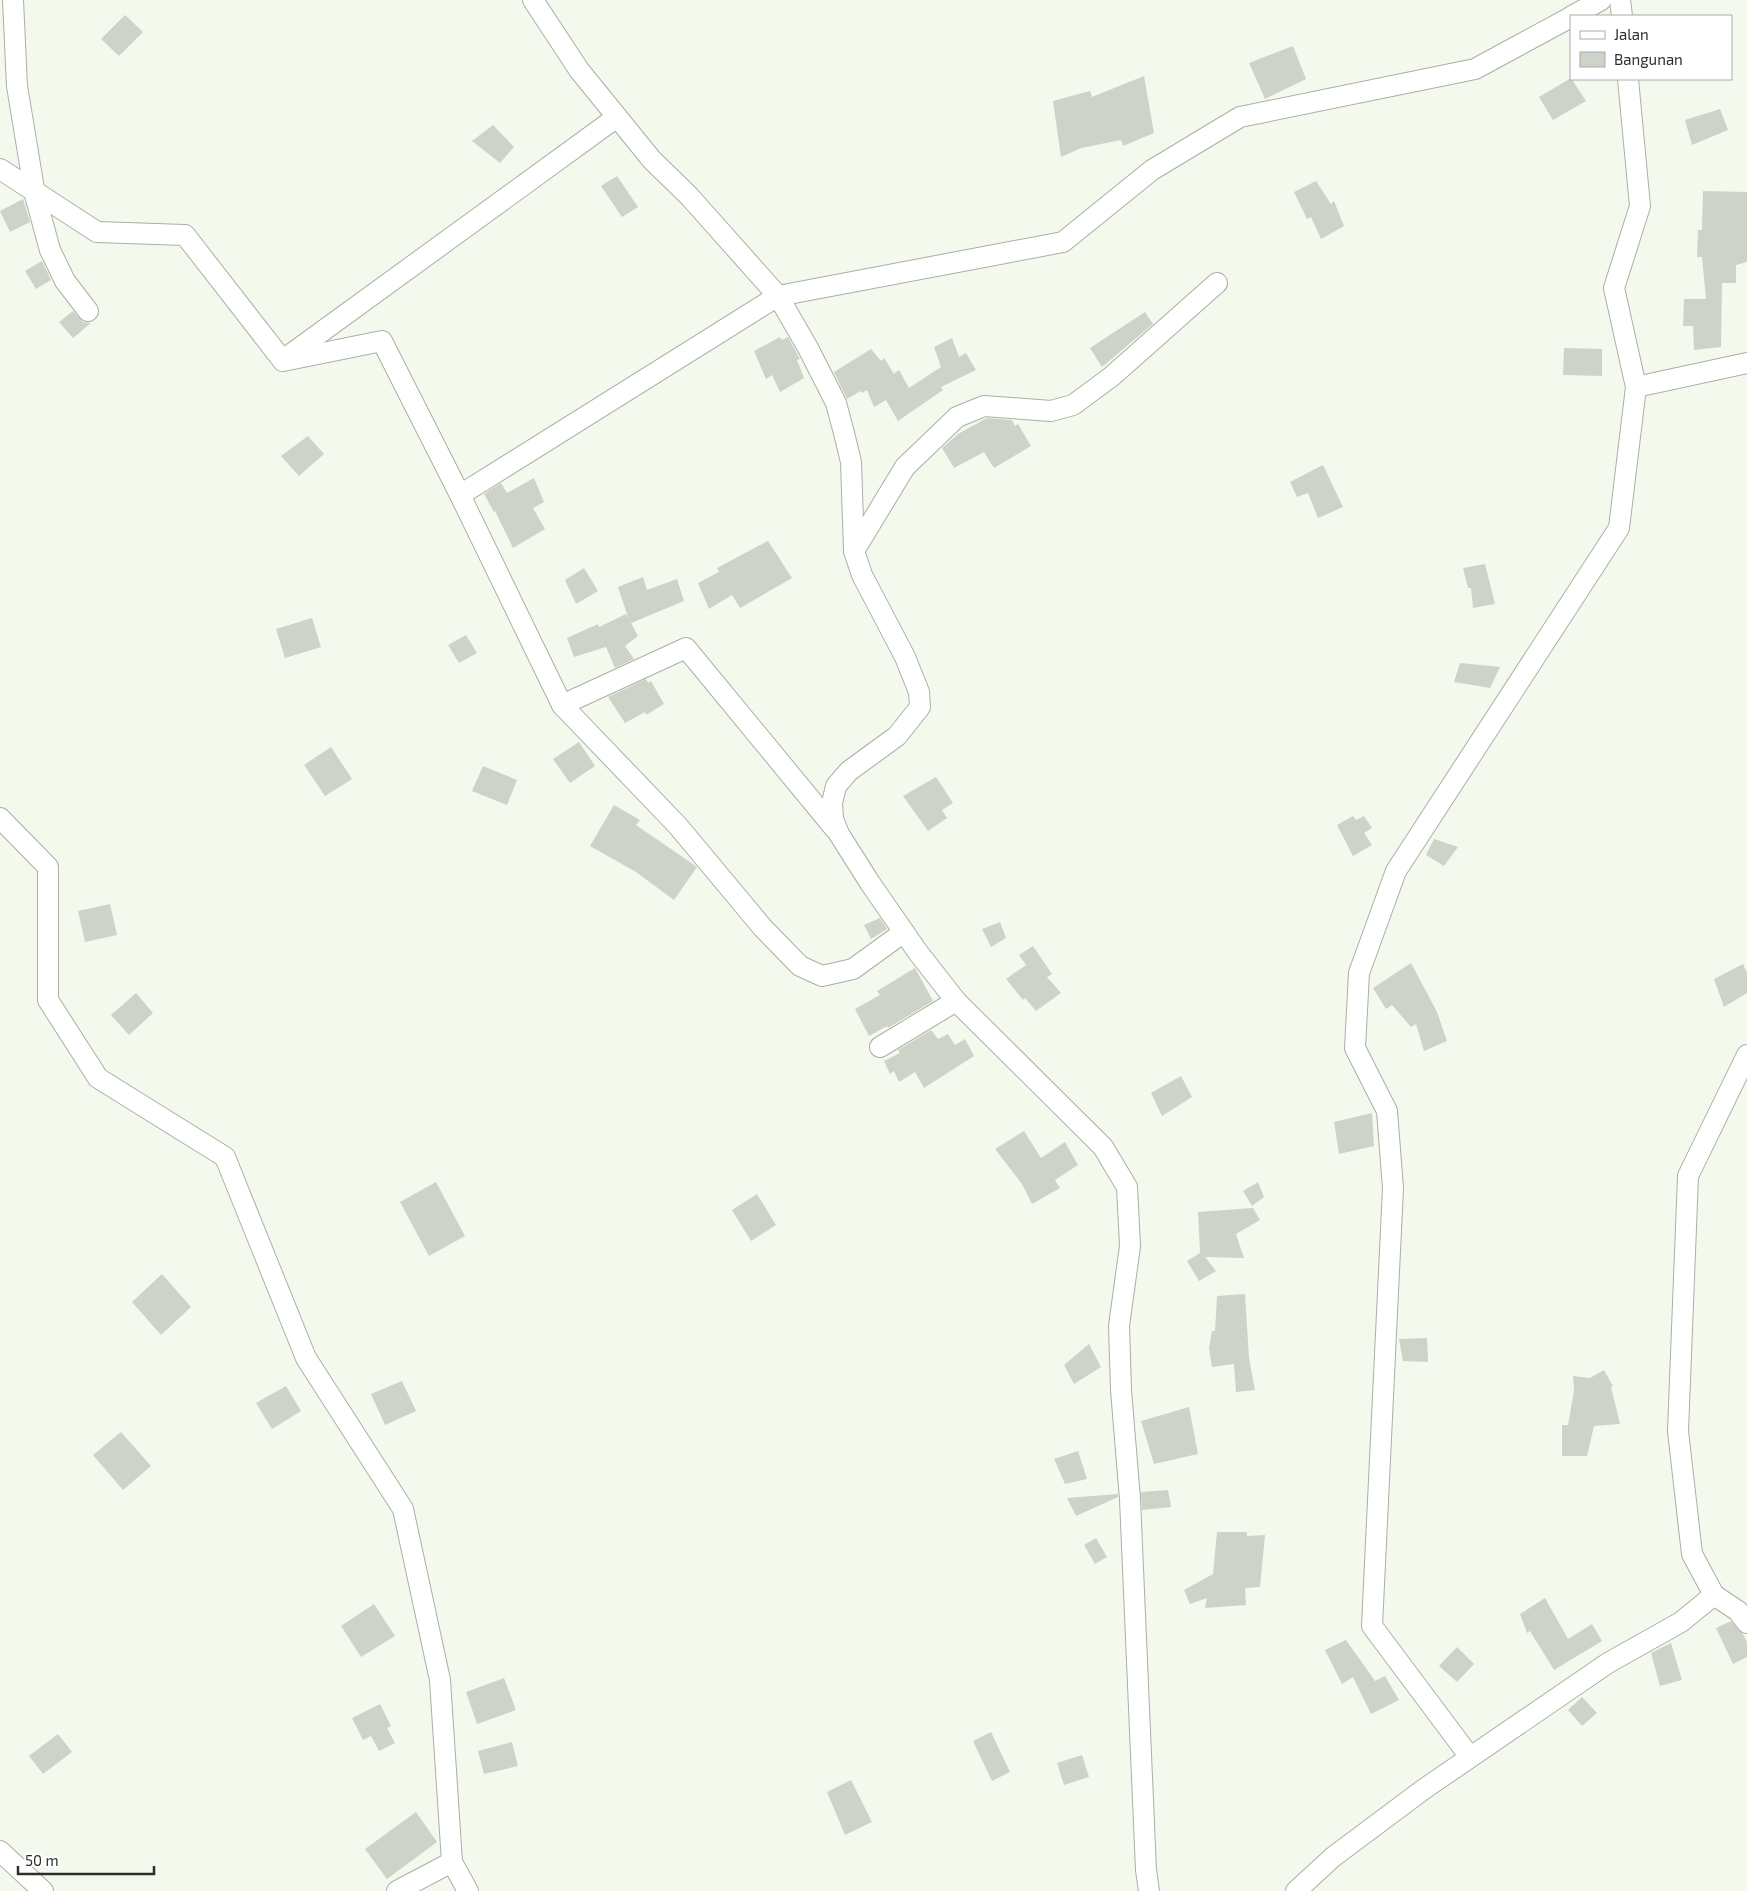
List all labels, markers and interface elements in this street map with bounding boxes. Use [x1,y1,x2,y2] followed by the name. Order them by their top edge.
[1570,15,1732,80] legend
[1614,25,1649,43] text: Jalan
[1614,50,1683,68] text: Bangunan
[18,1844,154,1876] scale bar
[25,1851,59,1869] text: 50 m

